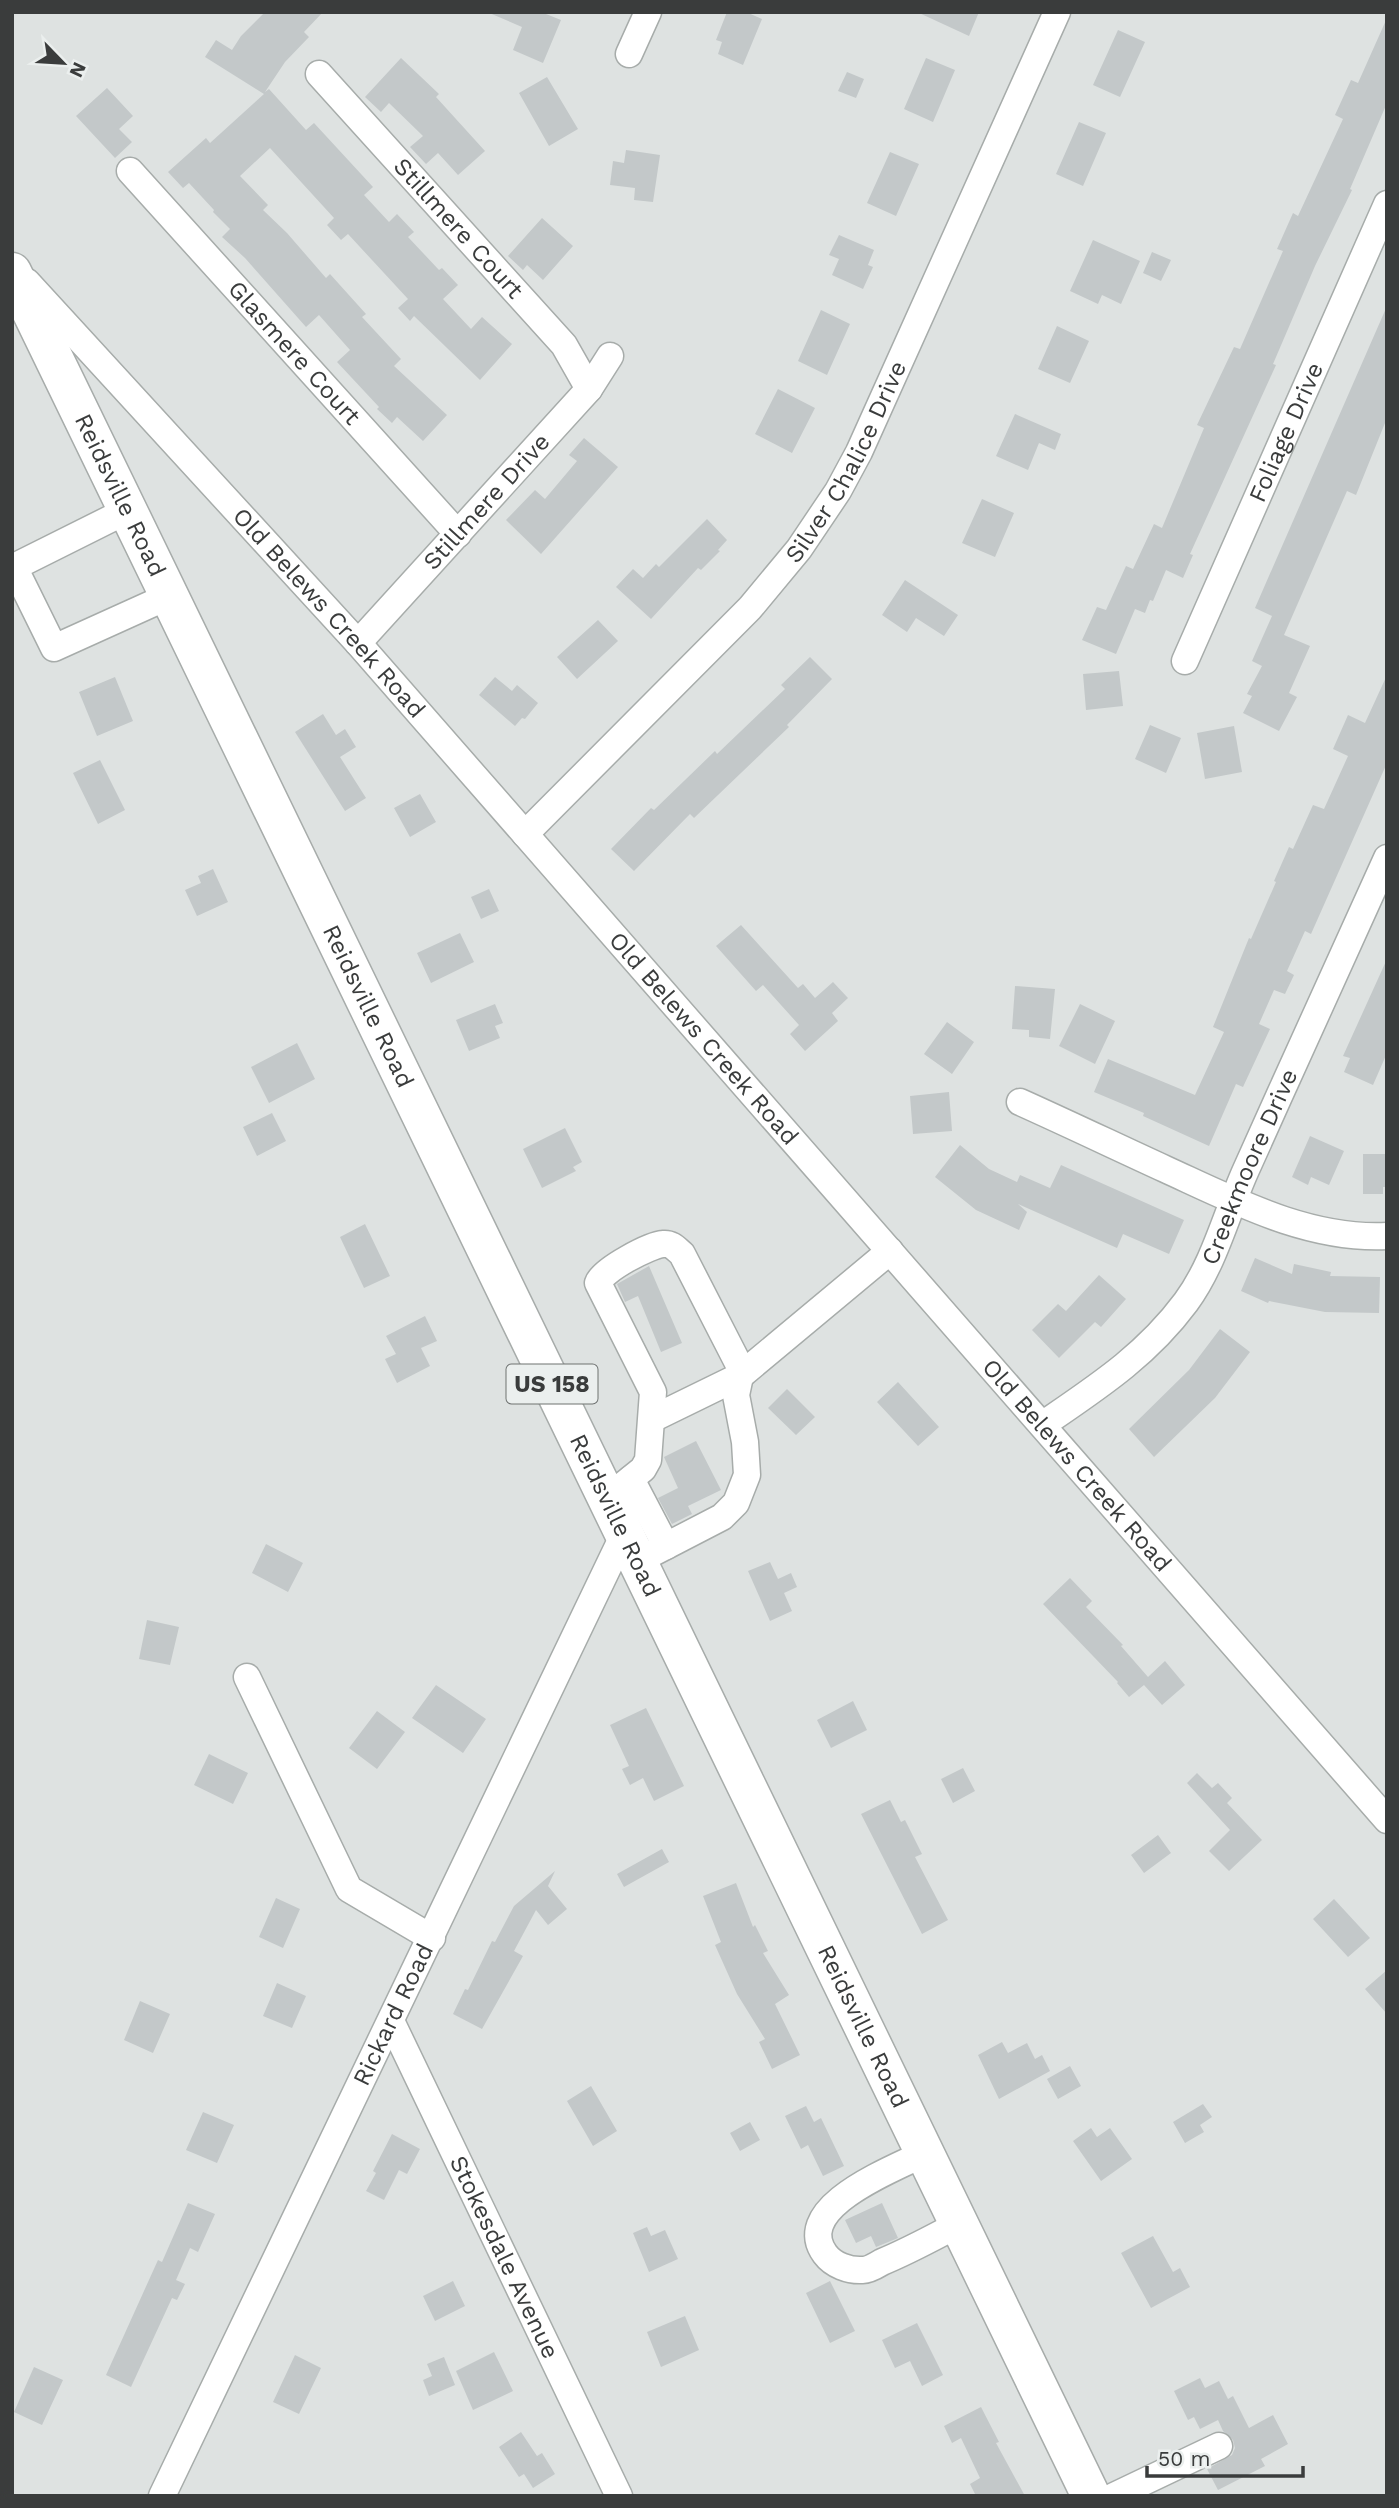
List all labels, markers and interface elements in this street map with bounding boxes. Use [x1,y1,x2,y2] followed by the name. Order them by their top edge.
[28,28,98,98] north arrow
[65,59,91,81] text: N
[388,152,529,304] street label: Stillmere Court
[222,275,366,430] street label: Glasmere Court
[779,357,912,568] street label: Silver Chalice Drive
[1243,358,1329,506] street label: Foliage Drive
[69,409,172,581] street label: Reidsville Road
[417,428,556,576] street label: Stillmere Drive
[227,502,431,724] street label: Old Belews Creek Road
[317,920,420,1092] street label: Reidsville Road
[603,926,804,1150] street label: Old Belews Creek Road
[1196,1065,1304,1269] street label: Creekmoore Drive
[976,1353,1177,1577] street label: Old Belews Creek Road
[506,1364,598,1404] road number: US 158
[564,1429,667,1601] street label: Reidsville Road
[347,1939,439,2090] street label: Rickard Road
[812,1940,915,2112] street label: Reidsville Road
[444,2151,565,2363] street label: Stokesdale Avenue
[1147,2434,1303,2478] scale bar
[1158,2446,1210,2471] text: 50 m

